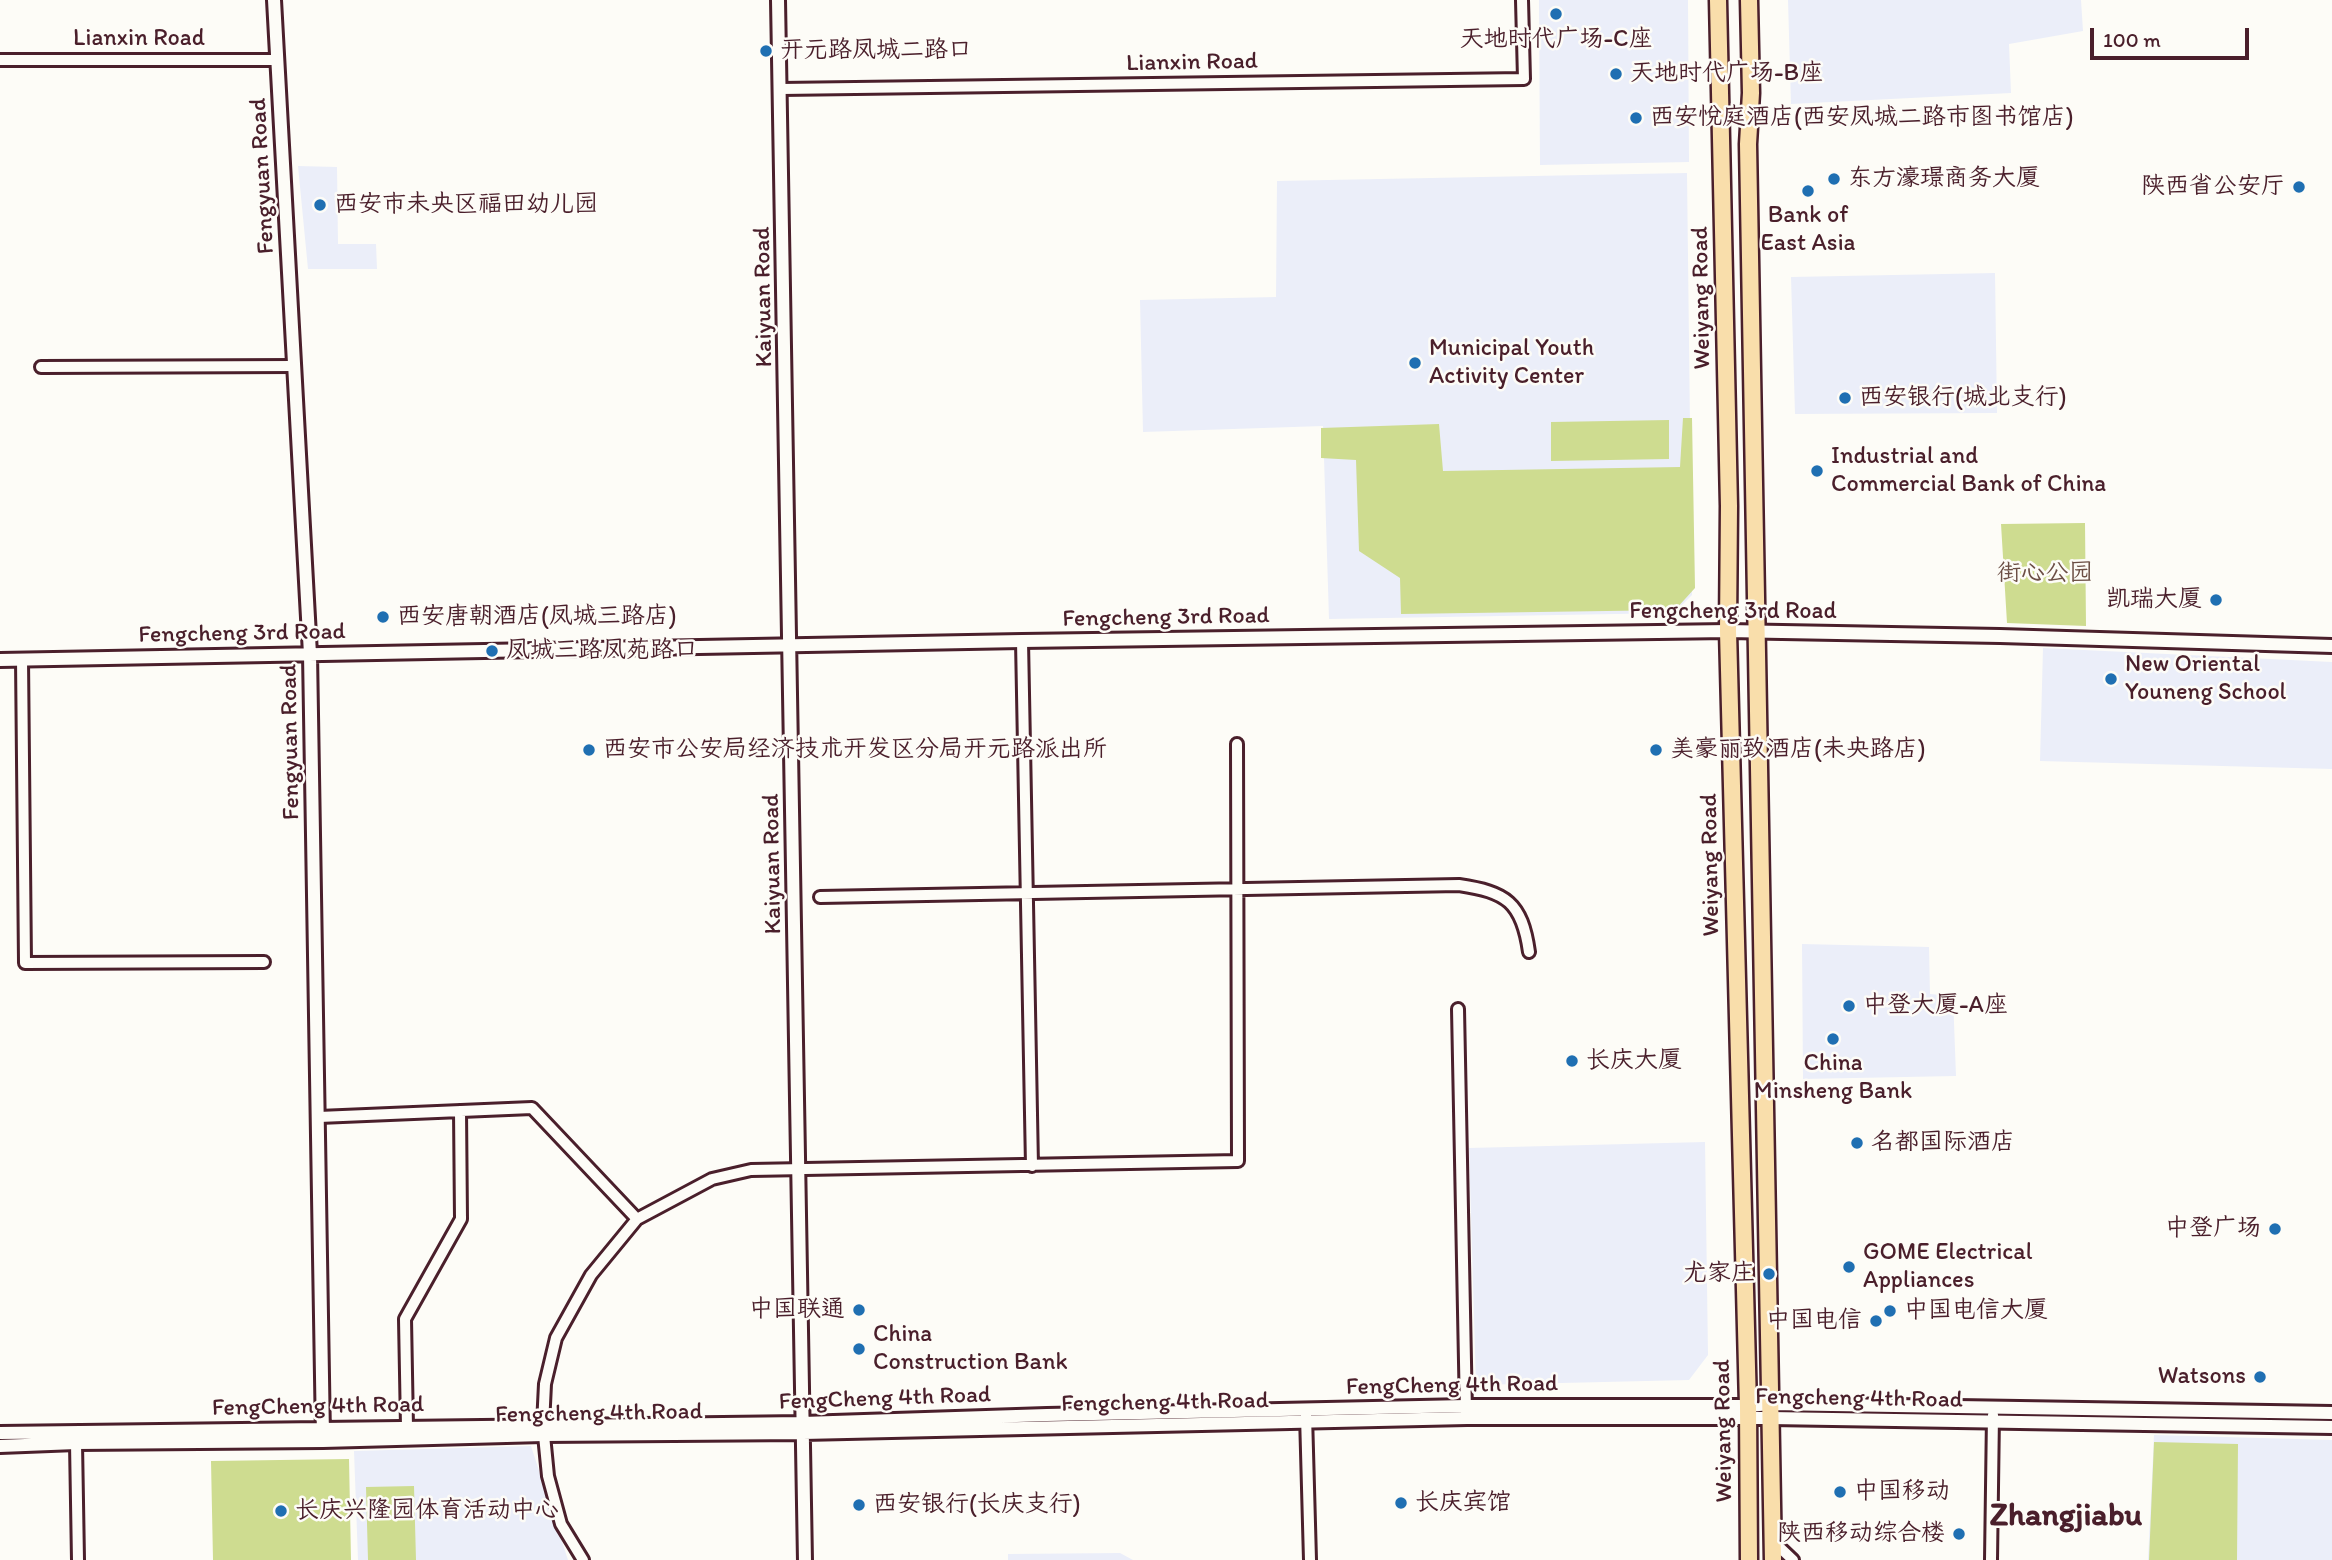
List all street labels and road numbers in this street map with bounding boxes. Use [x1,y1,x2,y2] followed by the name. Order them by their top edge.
[73,25,205,53] street label: Lianxin Road
[1126,47,1258,79] street label: Lianxin Road
[245,97,281,255] street label: Fengyuan Road
[748,226,780,368] street label: Kaiyuan Road
[1686,226,1718,370] street label: Weiyang Road
[1629,598,1837,626] street label: Fengcheng 3rd Road
[1062,602,1270,634] street label: Fengcheng 3rd Road
[138,618,346,650] street label: Fengcheng 3rd Road
[275,664,307,820] street label: Fengyuan Road
[757,793,789,935] street label: Kaiyuan Road
[1695,793,1727,937] street label: Weiyang Road
[1708,1359,1740,1503] street label: Weiyang Road
[1346,1370,1558,1402] street label: FengCheng 4th Road
[778,1381,992,1417] street label: FengCheng 4th Road
[1755,1383,1963,1415] street label: Fengcheng 4th Road
[1061,1387,1269,1419] street label: Fengcheng 4th Road
[212,1391,424,1423] street label: FengCheng 4th Road
[495,1398,703,1430] street label: Fengcheng 4th Road

